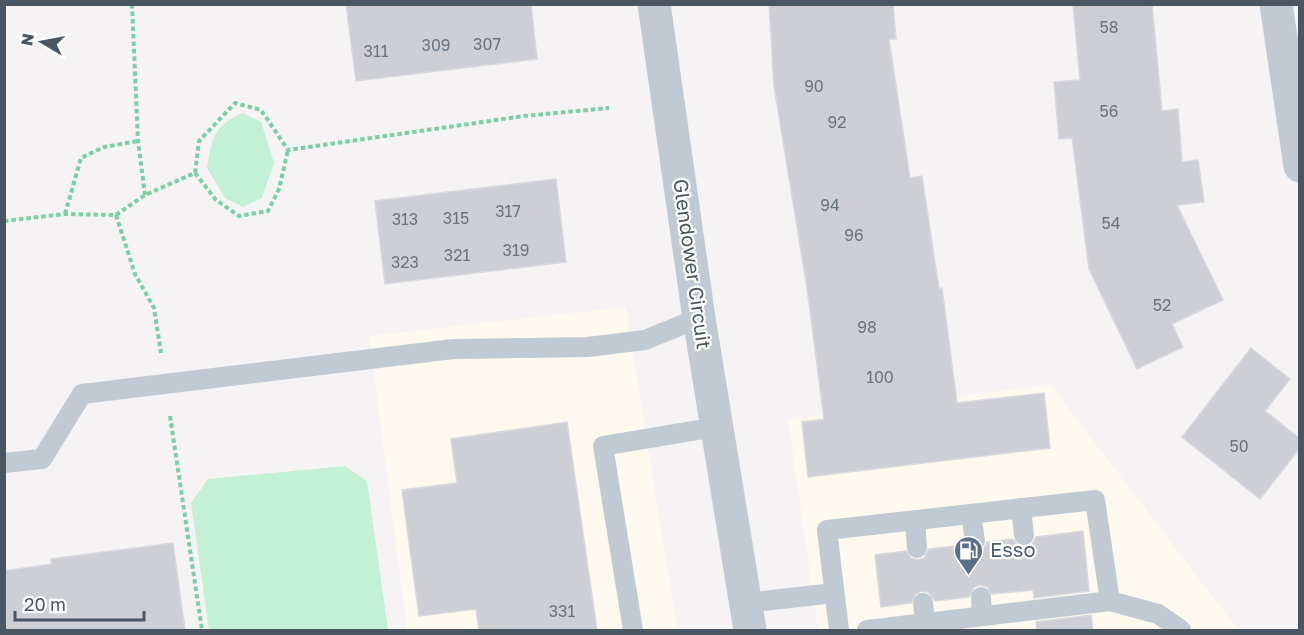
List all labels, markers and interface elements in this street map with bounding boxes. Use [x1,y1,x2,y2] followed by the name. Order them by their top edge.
[12,12,72,72] north arrow
[1099,17,1119,37] house number: 58
[16,32,38,47] text: N
[473,34,501,54] house number: 307
[422,35,450,55] house number: 309
[364,41,389,61] house number: 311
[804,76,824,96] house number: 90
[1100,101,1118,121] house number: 56
[828,112,846,132] house number: 92
[669,177,717,351] street label: Glendower Circuit
[820,195,840,215] house number: 94
[495,201,521,221] house number: 317
[443,208,469,228] house number: 315
[392,209,418,229] house number: 313
[1101,213,1121,233] house number: 54
[844,225,864,245] house number: 96
[503,240,529,260] house number: 319
[444,245,470,265] house number: 321
[391,252,419,272] house number: 323
[1153,295,1171,315] house number: 52
[857,317,877,337] house number: 98
[866,367,894,387] house number: 100
[1229,436,1249,456] house number: 50
[953,534,985,576] fuel station icon: Esso
[990,537,1035,561] place label: Esso
[15,584,144,622] scale bar
[24,593,66,615] text: 20 m
[549,601,575,621] house number: 331

